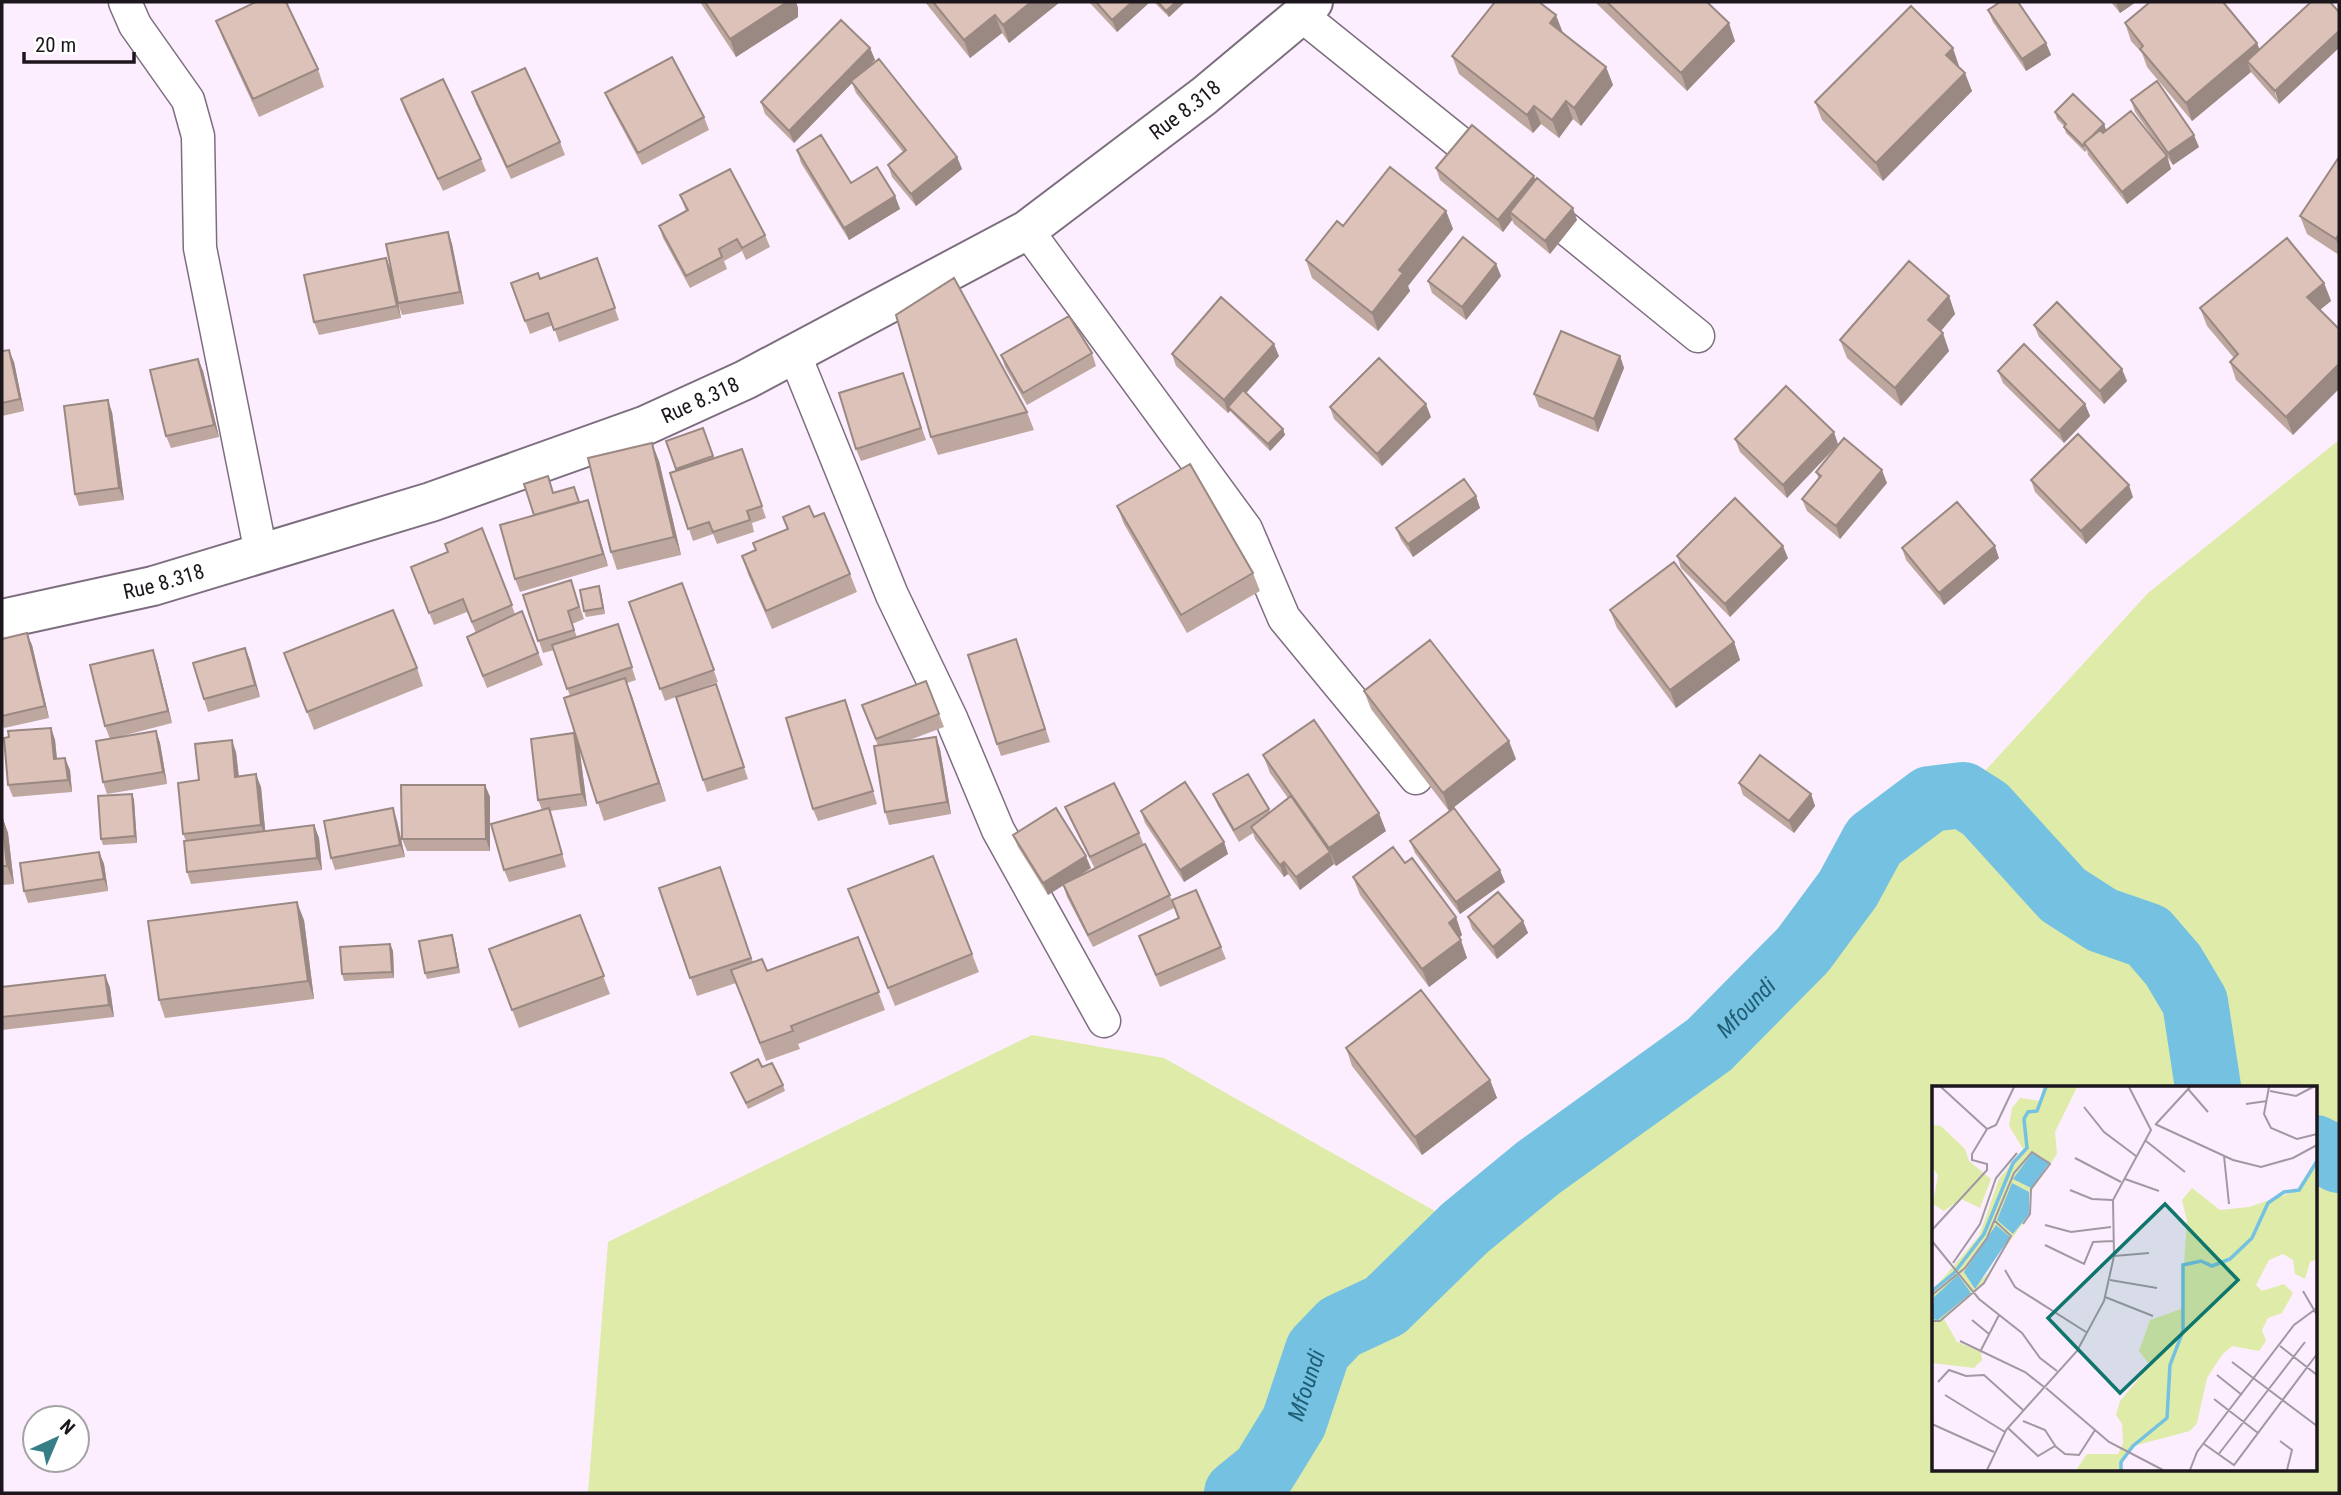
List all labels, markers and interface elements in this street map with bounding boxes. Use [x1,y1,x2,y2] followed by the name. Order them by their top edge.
[24,21,135,65] scale bar
[35,33,76,57] text: 20 m
[1145,75,1225,145] street label: Rue 8.318
[658,372,743,428] street label: Rue 8.318
[121,559,207,604] street label: Rue 8.318
[1711,972,1782,1043] water label: Mfoundi
[1932,1086,2316,1470] inset map
[1282,1346,1331,1424] water label: Mfoundi
[21,1404,91,1474] north arrow
[55,1415,80,1439] text: N

